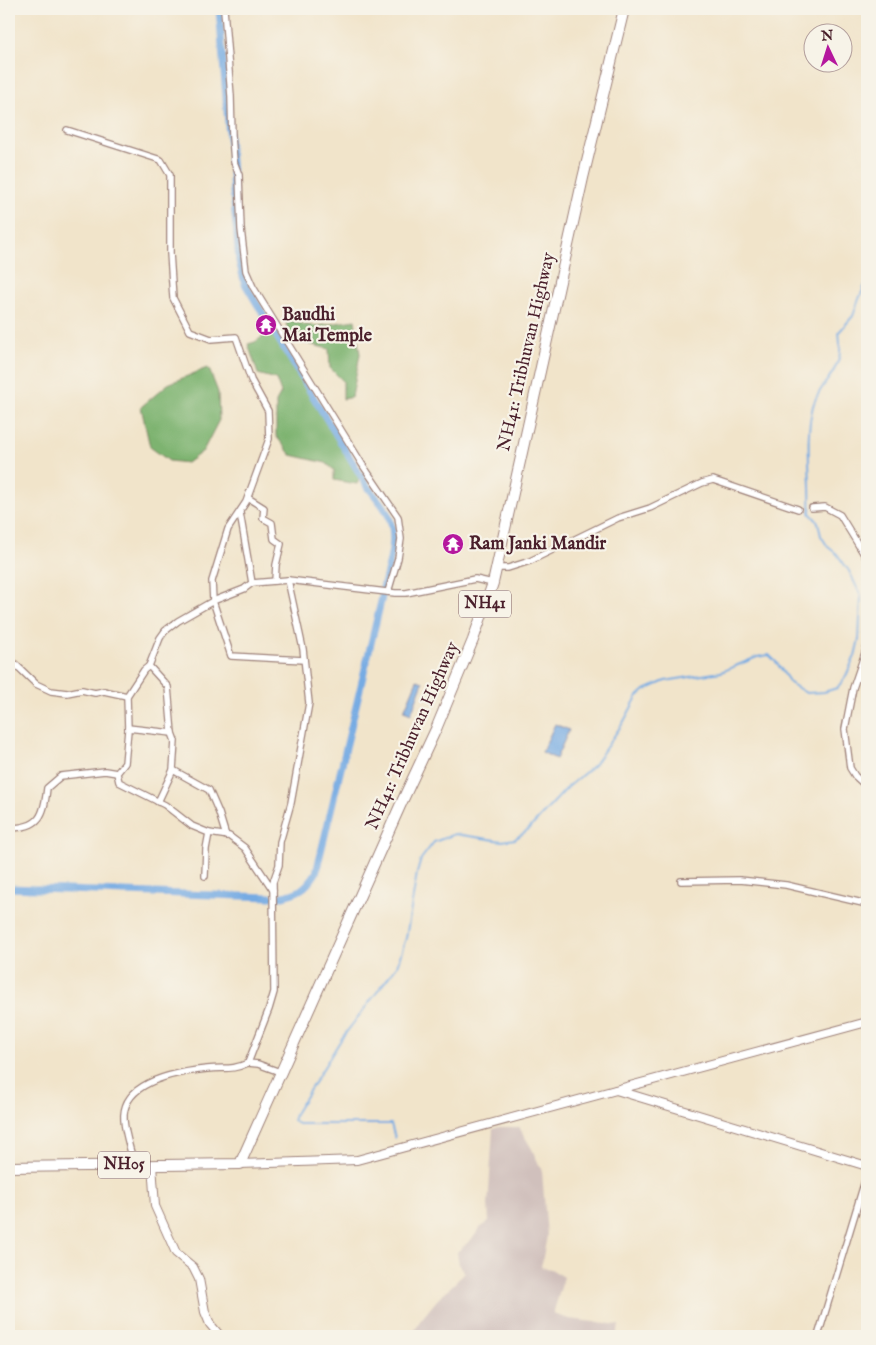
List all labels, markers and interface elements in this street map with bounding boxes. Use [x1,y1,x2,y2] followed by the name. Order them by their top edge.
[804,22,854,72] north arrow
[819,27,834,45] text: N
[493,250,561,454] street label: NH41: Tribhuvan Highway
[282,304,373,348] place label: Baudhi Mai Temple
[254,313,278,337] temple icon: Baudhi Mai Temple
[441,532,465,556] temple icon: Ram Janki Mandir
[469,533,607,556] place label: Ram Janki Mandir
[459,590,511,618] road number: NH41
[361,638,465,834] street label: NH41: Tribhuvan Highway
[98,1152,150,1178] road number: NH05

